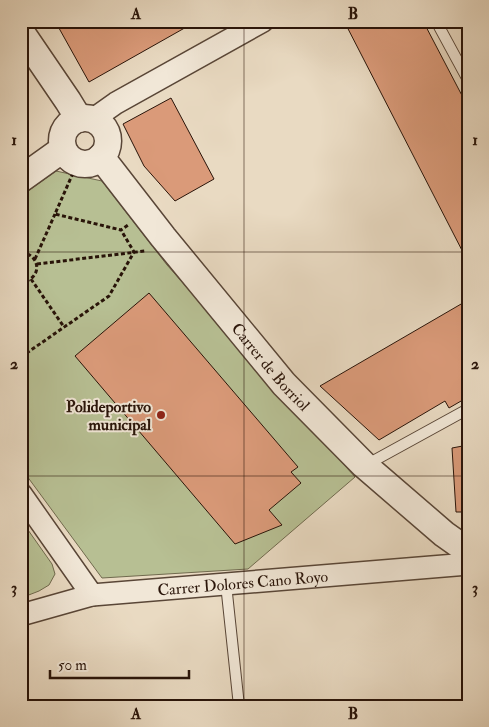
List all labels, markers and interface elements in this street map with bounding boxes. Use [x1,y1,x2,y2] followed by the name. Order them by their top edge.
[130,4,142,24] text: A
[348,4,358,24] text: B
[11,130,17,150] text: 1
[472,130,478,150] text: 1
[227,319,314,416] street label: Carrer de Borriol
[10,354,18,374] text: 2
[471,354,479,374] text: 2
[66,397,152,436] place label: Polideportivo municipal
[155,409,167,421] marker: Polideportivo municipal
[157,567,329,601] street label: Carrer Dolores Cano Royo
[11,578,17,598] text: 3
[472,578,478,598] text: 3
[50,647,189,679] scale bar
[58,656,87,675] text: 50 m
[130,704,142,724] text: A
[348,704,358,724] text: B

